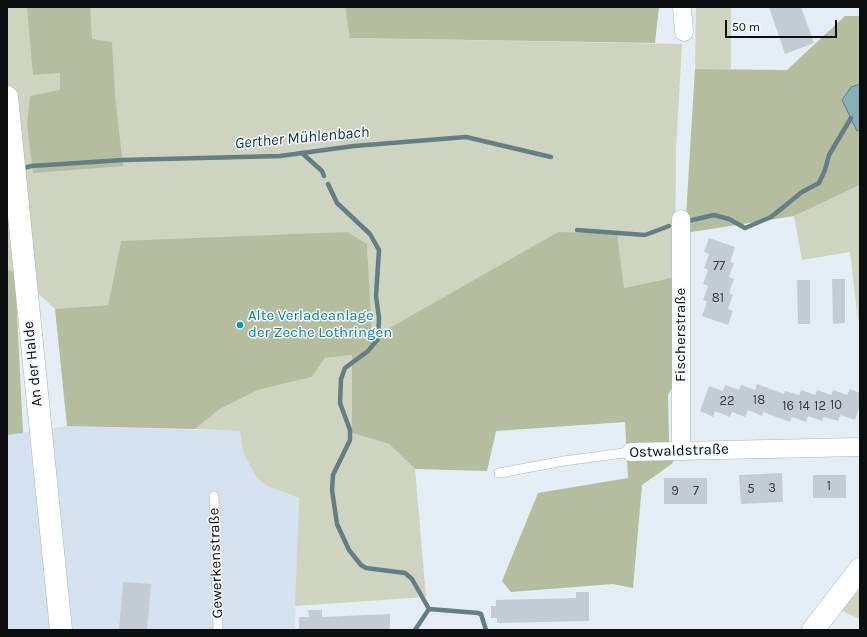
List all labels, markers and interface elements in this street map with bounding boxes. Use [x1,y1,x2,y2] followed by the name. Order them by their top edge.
[727,12,839,38] scale bar
[732,20,760,34] text: 50 m
[234,123,370,153] water label: Gerther Mühlenbach
[713,258,725,274] house number: 77
[672,288,690,382] street label: Fischerstraße
[712,290,724,306] house number: 81
[248,307,392,342] place label: Alte Verladeanlage der Zeche Lothringen
[20,320,46,408] street label: An der Halde
[235,320,245,330] marker: Alte Verladeanlage der Zeche Lothringen
[753,392,765,408] house number: 18
[719,393,735,409] house number: 22
[830,397,842,413] house number: 10
[782,398,794,414] house number: 16
[798,398,810,414] house number: 14
[814,398,826,414] house number: 12
[629,440,729,462] street label: Ostwaldstraße
[827,478,831,494] house number: 1
[768,480,776,496] house number: 3
[747,481,755,497] house number: 5
[671,483,679,499] house number: 9
[693,483,699,499] house number: 7
[205,507,227,619] street label: Gewerkenstraße

